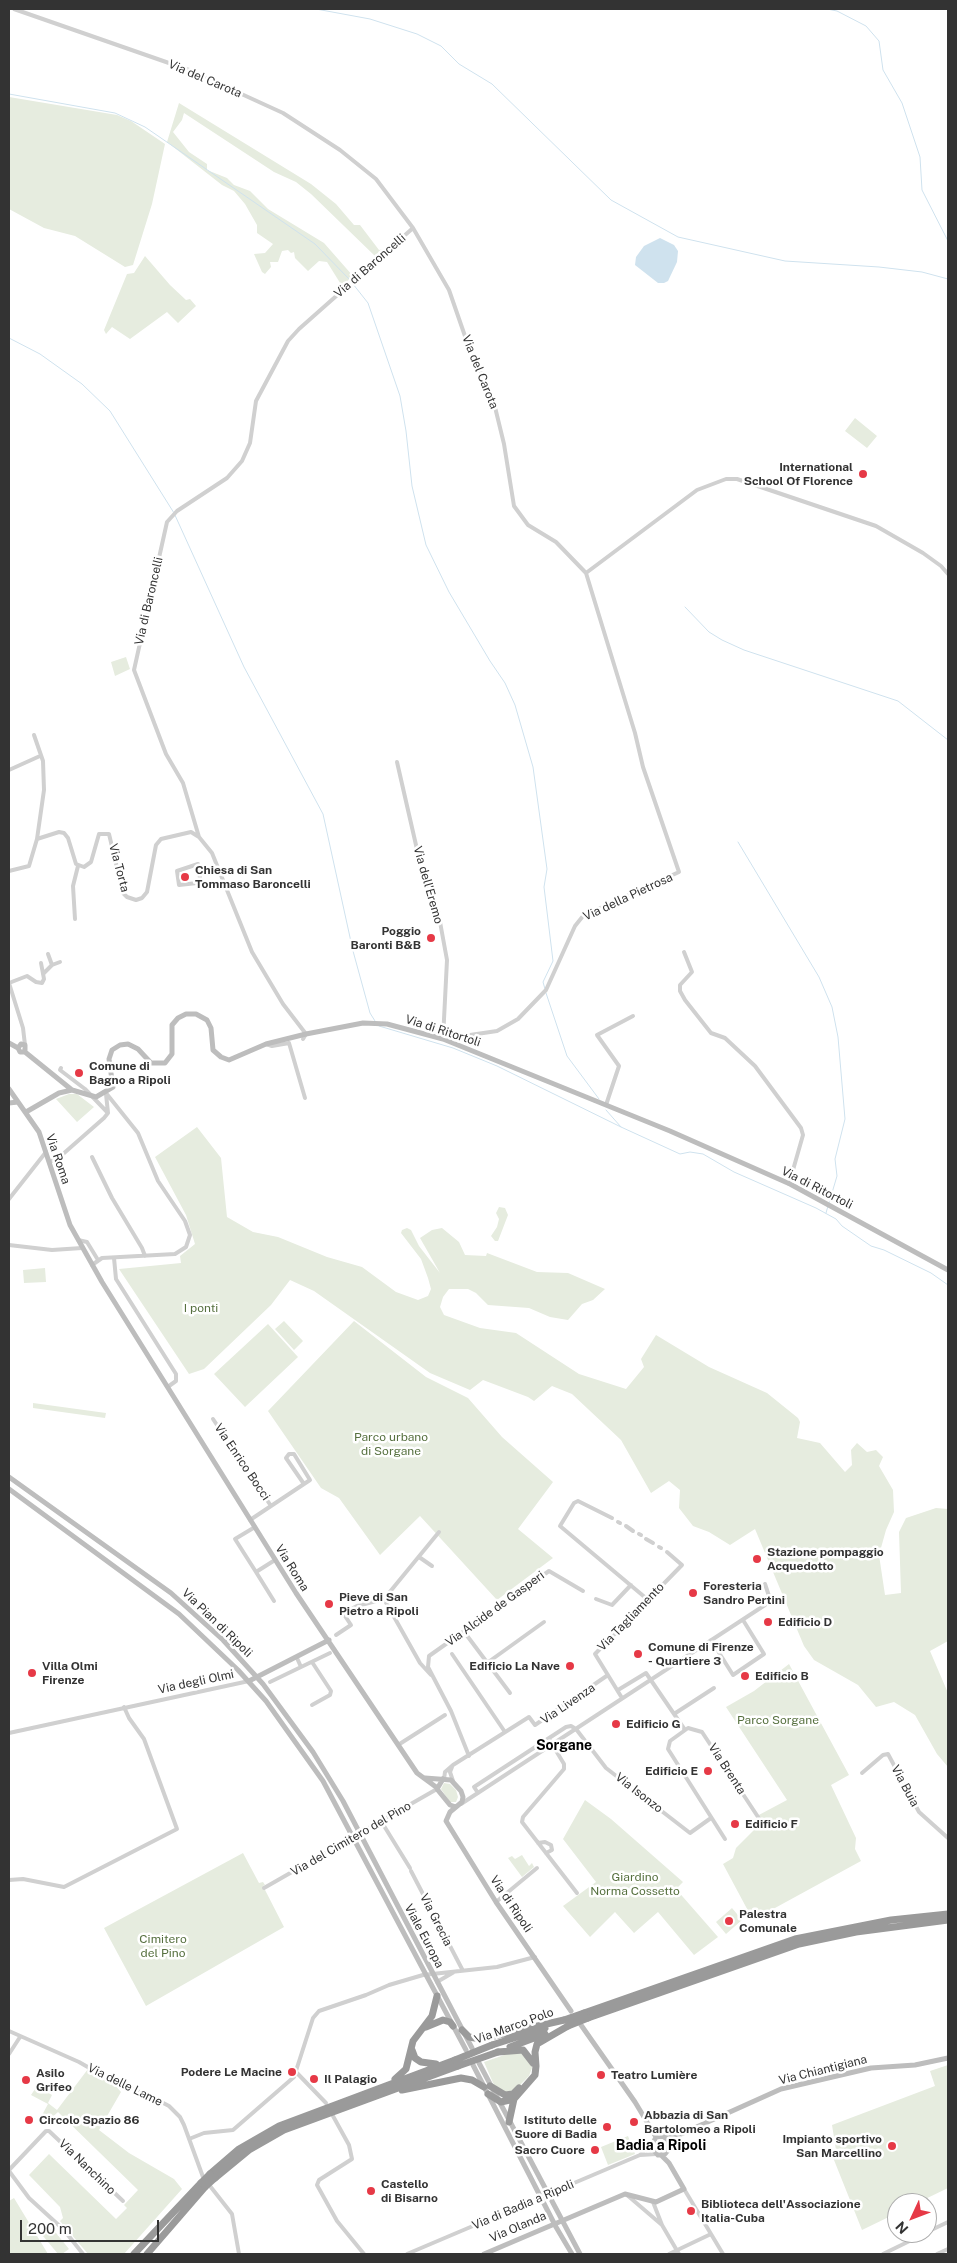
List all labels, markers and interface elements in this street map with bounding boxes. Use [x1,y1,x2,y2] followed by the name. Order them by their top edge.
[166,57,244,101] street label: Via del Carota
[331,231,409,301] street label: Via di Baroncelli
[459,333,501,411] street label: Via del Carota
[744,460,853,488] place label: International School Of Florence
[857,468,869,480] marker: International School Of Florence
[132,556,166,646] street label: Via di Baroncelli
[106,842,132,894] street label: Via Torta
[410,845,446,925] street label: Via dell'Eremo
[195,863,311,891] place label: Chiesa di San Tommaso Baroncelli
[581,870,675,924] street label: Via della Pietrosa
[179,871,191,883] marker: Chiesa di San Tommaso Baroncelli
[351,924,421,952] place label: Poggio Baronti B&B
[425,932,437,944] marker: Poggio Baronti B&B
[404,1012,482,1050] street label: Via di Ritortoli
[89,1059,171,1087] place label: Comune di Bagno a Ripoli
[73,1067,85,1079] marker: Comune di Bagno a Ripoli
[43,1132,73,1186] street label: Via Roma
[779,1164,855,1212] street label: Via di Ritortoli
[184,1301,218,1315] park label: I ponti
[211,1421,273,1503] street label: Via Enrico Bocci
[354,1430,428,1458] park label: Parco urbano di Sorgane
[272,1542,312,1594] street label: Via Roma
[767,1545,884,1573] place label: Stazione pompaggio Acquedotto
[751,1553,763,1565] marker: Stazione pompaggio Acquedotto
[443,1568,547,1650] street label: Via Alcide de Gasperi
[703,1579,785,1607] place label: Foresteria Sandro Pertini
[595,1580,667,1654] street label: Via Tagliamento
[179,1586,255,1660] street label: Via Pian di Ripoli
[687,1587,699,1599] marker: Foresteria Sandro Pertini
[339,1590,419,1618] place label: Pieve di San Pietro a Ripoli
[323,1598,335,1610] marker: Pieve di San Pietro a Ripoli
[778,1615,832,1629] place label: Edificio D
[762,1616,774,1628] marker: Edificio D
[648,1640,754,1668] place label: Comune di Firenze - Quartiere 3
[632,1648,644,1660] marker: Comune di Firenze - Quartiere 3
[42,1659,98,1687] place label: Villa Olmi Firenze
[469,1659,560,1673] place label: Edificio La Nave
[564,1660,576,1672] marker: Edificio La Nave
[26,1667,38,1679] marker: Villa Olmi Firenze
[157,1667,235,1697] street label: Via degli Olmi
[755,1669,809,1683] place label: Edificio B
[739,1670,751,1682] marker: Edificio B
[538,1681,598,1727] street label: Via Livenza
[737,1713,819,1727] park label: Parco Sorgane
[626,1717,681,1731] place label: Edificio G
[610,1718,622,1730] marker: Edificio G
[536,1738,592,1754] district label: Sorgane
[705,1741,749,1797] street label: Via Brenta
[888,1763,922,1809] street label: Via Buia
[645,1764,698,1778] place label: Edificio E
[702,1765,714,1777] marker: Edificio E
[612,1770,666,1816] street label: Via Isonzo
[288,1799,414,1879] street label: Via del Cimitero del Pino
[745,1817,798,1831] place label: Edificio F
[729,1818,741,1830] marker: Edificio F
[590,1870,680,1898] park label: Giardino Norma Cossetto
[487,1873,535,1935] street label: Via di Ripoli
[417,1891,455,1949] street label: Via Grecia
[401,1902,447,1970] street label: Viale Europa
[739,1907,797,1935] place label: Palestra Comunale
[723,1915,735,1927] marker: Palestra Comunale
[139,1932,187,1960] park label: Cimitero del Pino
[473,2005,555,2047] street label: Via Marco Polo
[777,2052,869,2088] street label: Via Chiantigiana
[85,2061,165,2109] street label: Via delle Lame
[181,2065,282,2079] place label: Podere Le Macine
[36,2066,72,2094] place label: Asilo Grifeo
[286,2066,298,2078] marker: Podere Le Macine
[611,2068,697,2082] place label: Teatro Lumière
[595,2069,607,2081] marker: Teatro Lumière
[324,2072,377,2086] place label: Il Palagio
[308,2073,320,2085] marker: Il Palagio
[20,2074,32,2086] marker: Asilo Grifeo
[644,2108,756,2136] place label: Abbazia di San Bartolomeo a Ripoli
[39,2113,139,2127] place label: Circolo Spazio 86
[514,2113,597,2141] place label: Istituto delle Suore di Badia
[23,2114,35,2126] marker: Circolo Spazio 86
[628,2116,640,2128] marker: Abbazia di San Bartolomeo a Ripoli
[601,2121,613,2133] marker: Istituto delle Suore di Badia
[782,2132,882,2160] place label: Impianto sportivo San Marcellino
[56,2136,118,2198] street label: Via Nanchino
[616,2138,706,2154] district label: Badia a Ripoli
[886,2140,898,2152] marker: Impianto sportivo San Marcellino
[514,2143,585,2157] place label: Sacro Cuore
[589,2144,601,2156] marker: Sacro Cuore
[381,2177,438,2205] place label: Castello di Bisarno
[470,2177,576,2233] street label: Via di Badia a Ripoli
[365,2185,377,2197] marker: Castello di Bisarno
[887,2193,937,2243] north arrow
[701,2197,861,2225] place label: Biblioteca dell'Associazione Italia-Cuba
[685,2205,697,2217] marker: Biblioteca dell'Associazione Italia-Cuba
[487,2209,549,2245] street label: Via Olanda
[22,2210,161,2242] scale bar
[892,2218,911,2237] text: N
[28,2220,72,2237] text: 200 m

